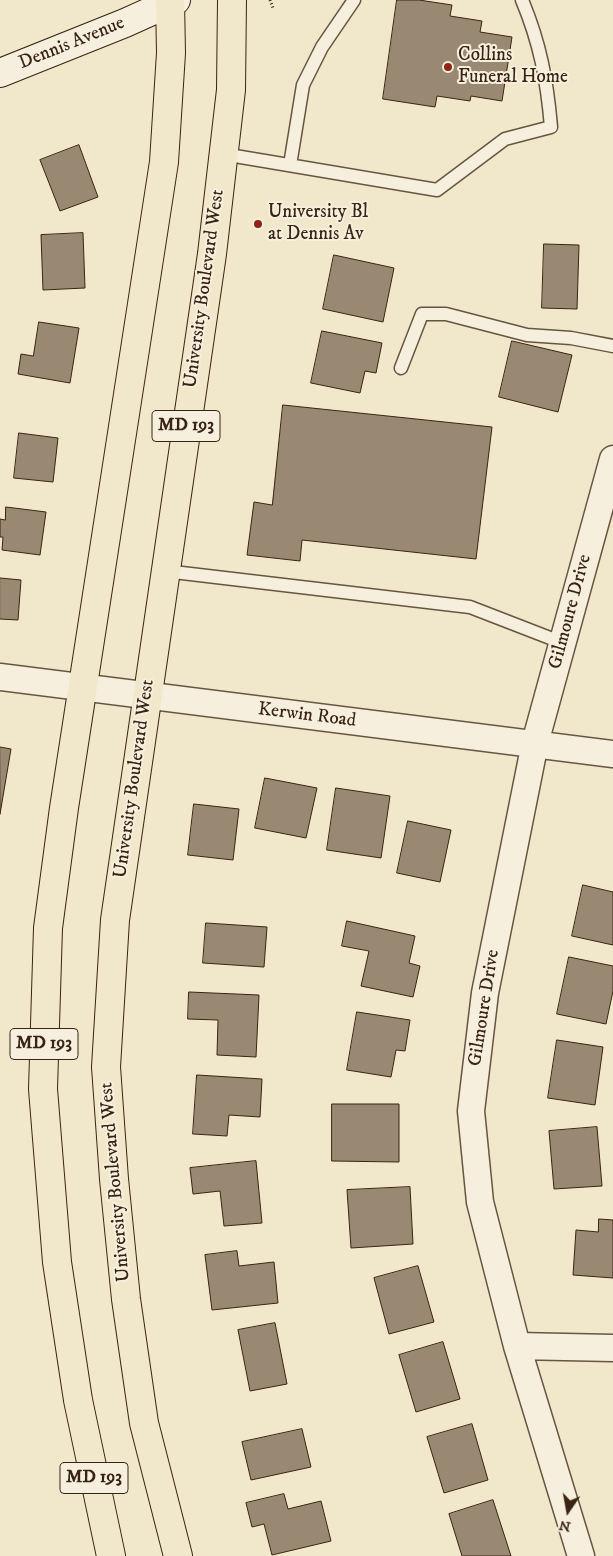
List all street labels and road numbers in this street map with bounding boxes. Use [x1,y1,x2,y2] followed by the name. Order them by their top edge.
[16,12,128,76] street label: Dennis Avenue
[180,188,230,390] street label: University Boulevard West
[152,411,220,442] road number: MD 193
[545,552,597,672] street label: Gilmoure Drive
[110,678,160,880] street label: University Boulevard West
[257,699,357,733] street label: Kerwin Road
[465,948,505,1068] street label: Gilmoure Drive
[10,1028,78,1060] road number: MD 193
[96,1081,136,1283] street label: University Boulevard West
[60,1462,128,1494] road number: MD 193

